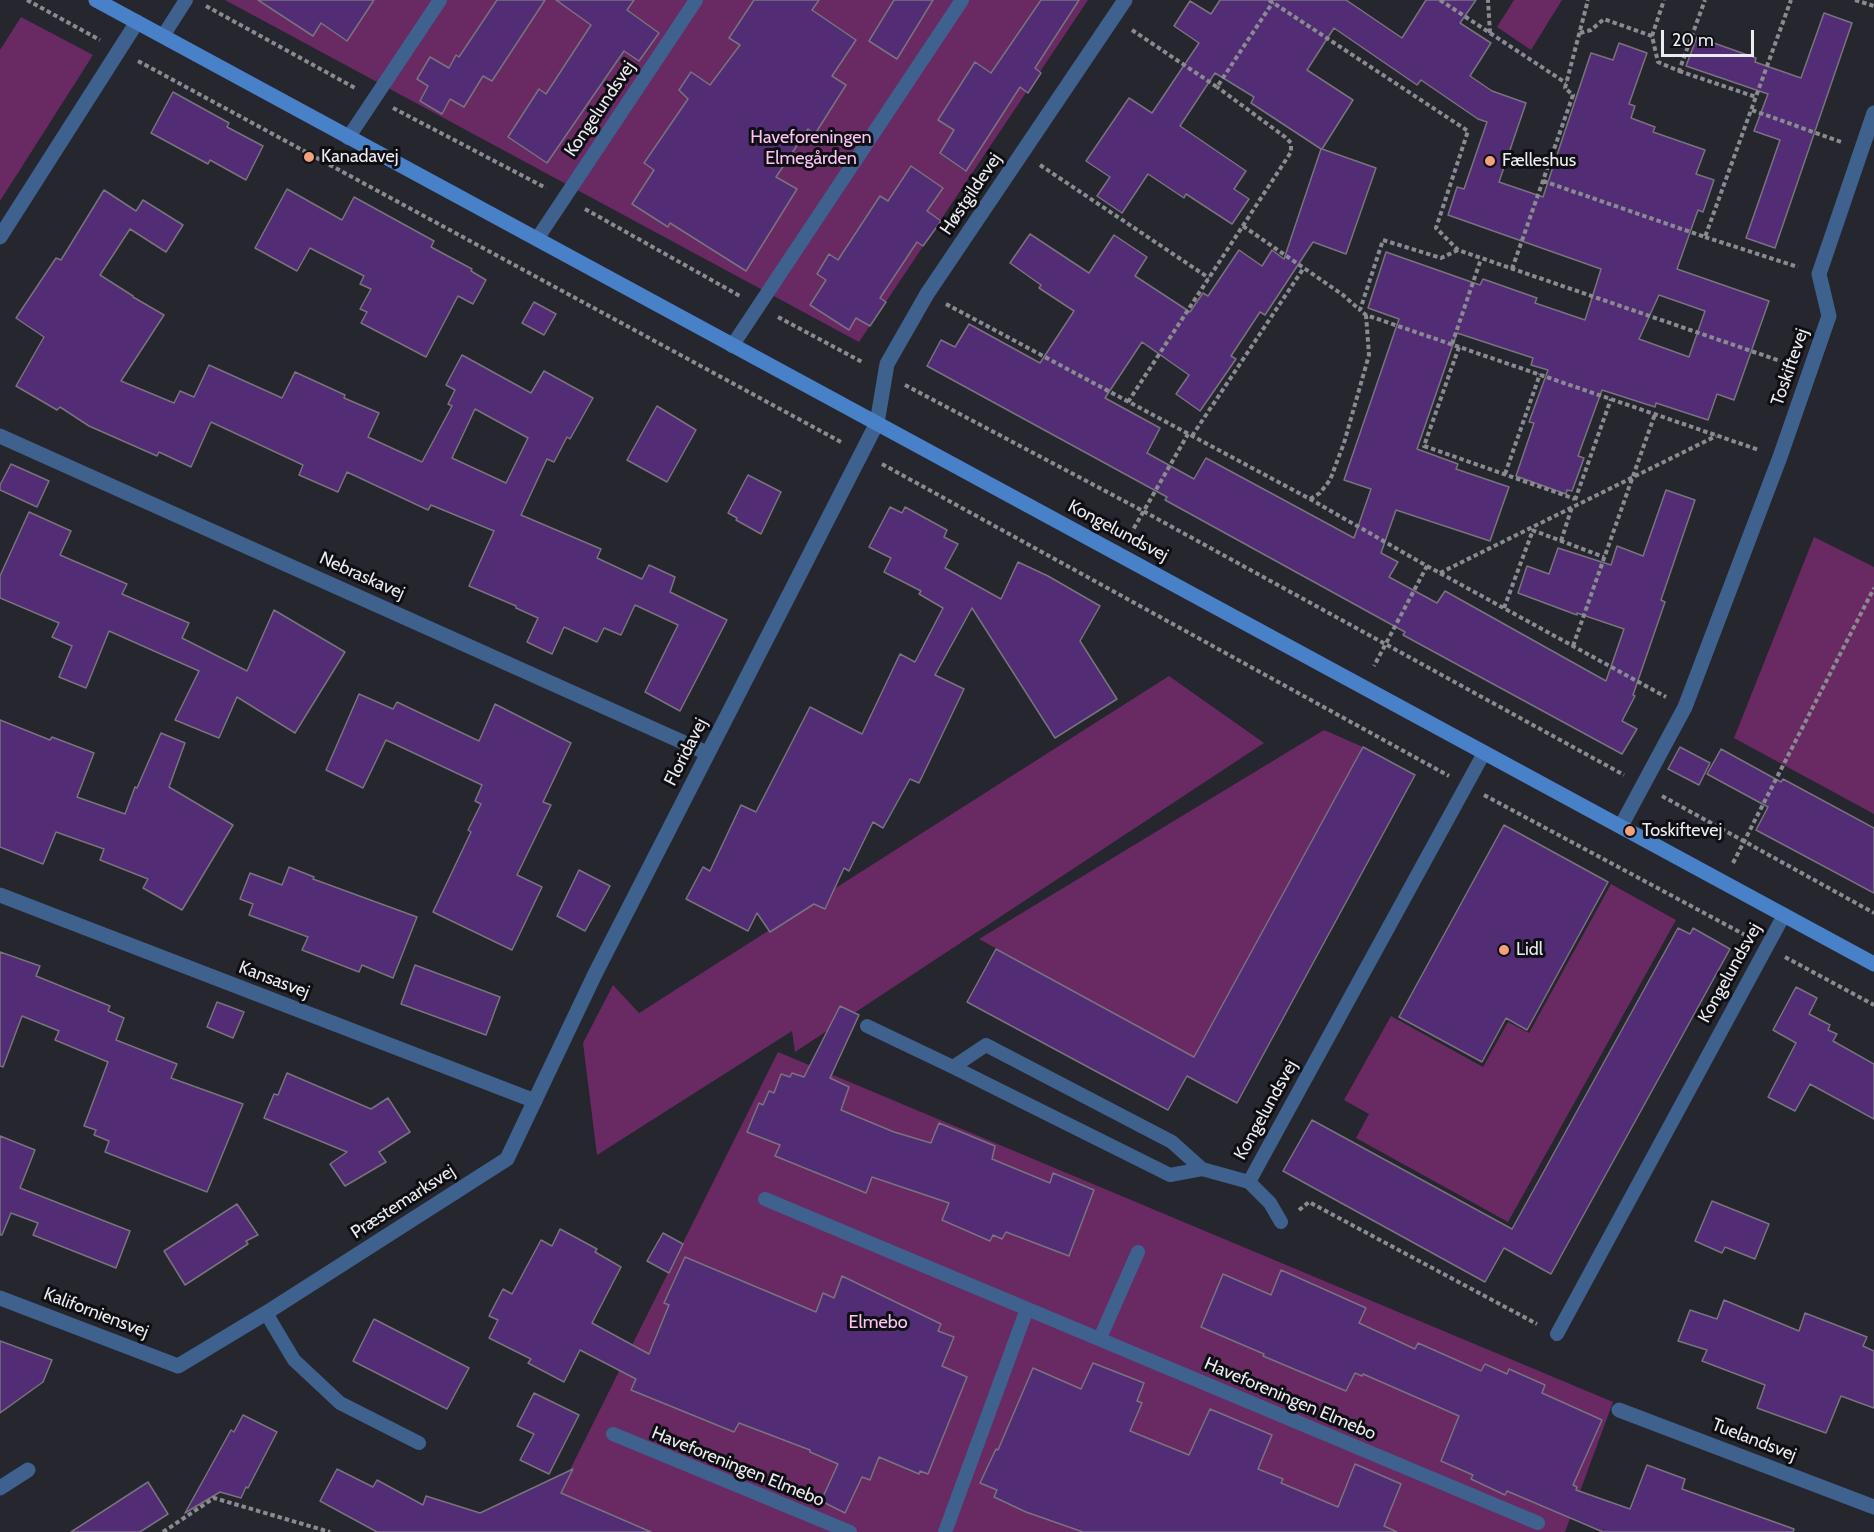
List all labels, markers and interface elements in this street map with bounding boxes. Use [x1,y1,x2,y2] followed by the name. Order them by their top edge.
[1664,18,1757,56] scale bar
[1672,29,1714,51] text: 20 m
[560,57,640,161] street label: Kongelundsvej
[750,127,872,170] park label: Haveforeningen Elmegården
[321,146,399,168] place label: Kanadavej
[936,149,1006,239] street label: Høstgildevej
[302,150,316,164] marker: Kanadavej
[1502,150,1576,172] place label: Fælleshus
[1483,154,1497,168] marker: Fælleshus
[1767,326,1813,408] street label: Toskiftevej
[1064,495,1172,567] street label: Kongelundsvej
[316,548,408,604] street label: Nebraskavej
[660,715,712,789] street label: Floridavej
[1642,820,1722,842] place label: Toskiftevej
[1623,824,1637,838] marker: Toskiftevej
[1694,919,1766,1027] street label: Kongelundsvej
[1516,939,1543,961] place label: Lidl
[1497,943,1511,957] marker: Lidl
[236,957,312,1003] street label: Kansasvej
[1230,1056,1302,1164] street label: Kongelundsvej
[347,1160,459,1244] street label: Præstemarksvej
[41,1283,151,1343] street label: Kaliforniensvej
[848,1312,908,1334] park label: Elmebo
[1201,1353,1379,1445] street label: Haveforeningen Elmebo
[1709,1414,1799,1466] street label: Tuelandsvej
[648,1422,828,1512] street label: Haveforeningen Elmebo

